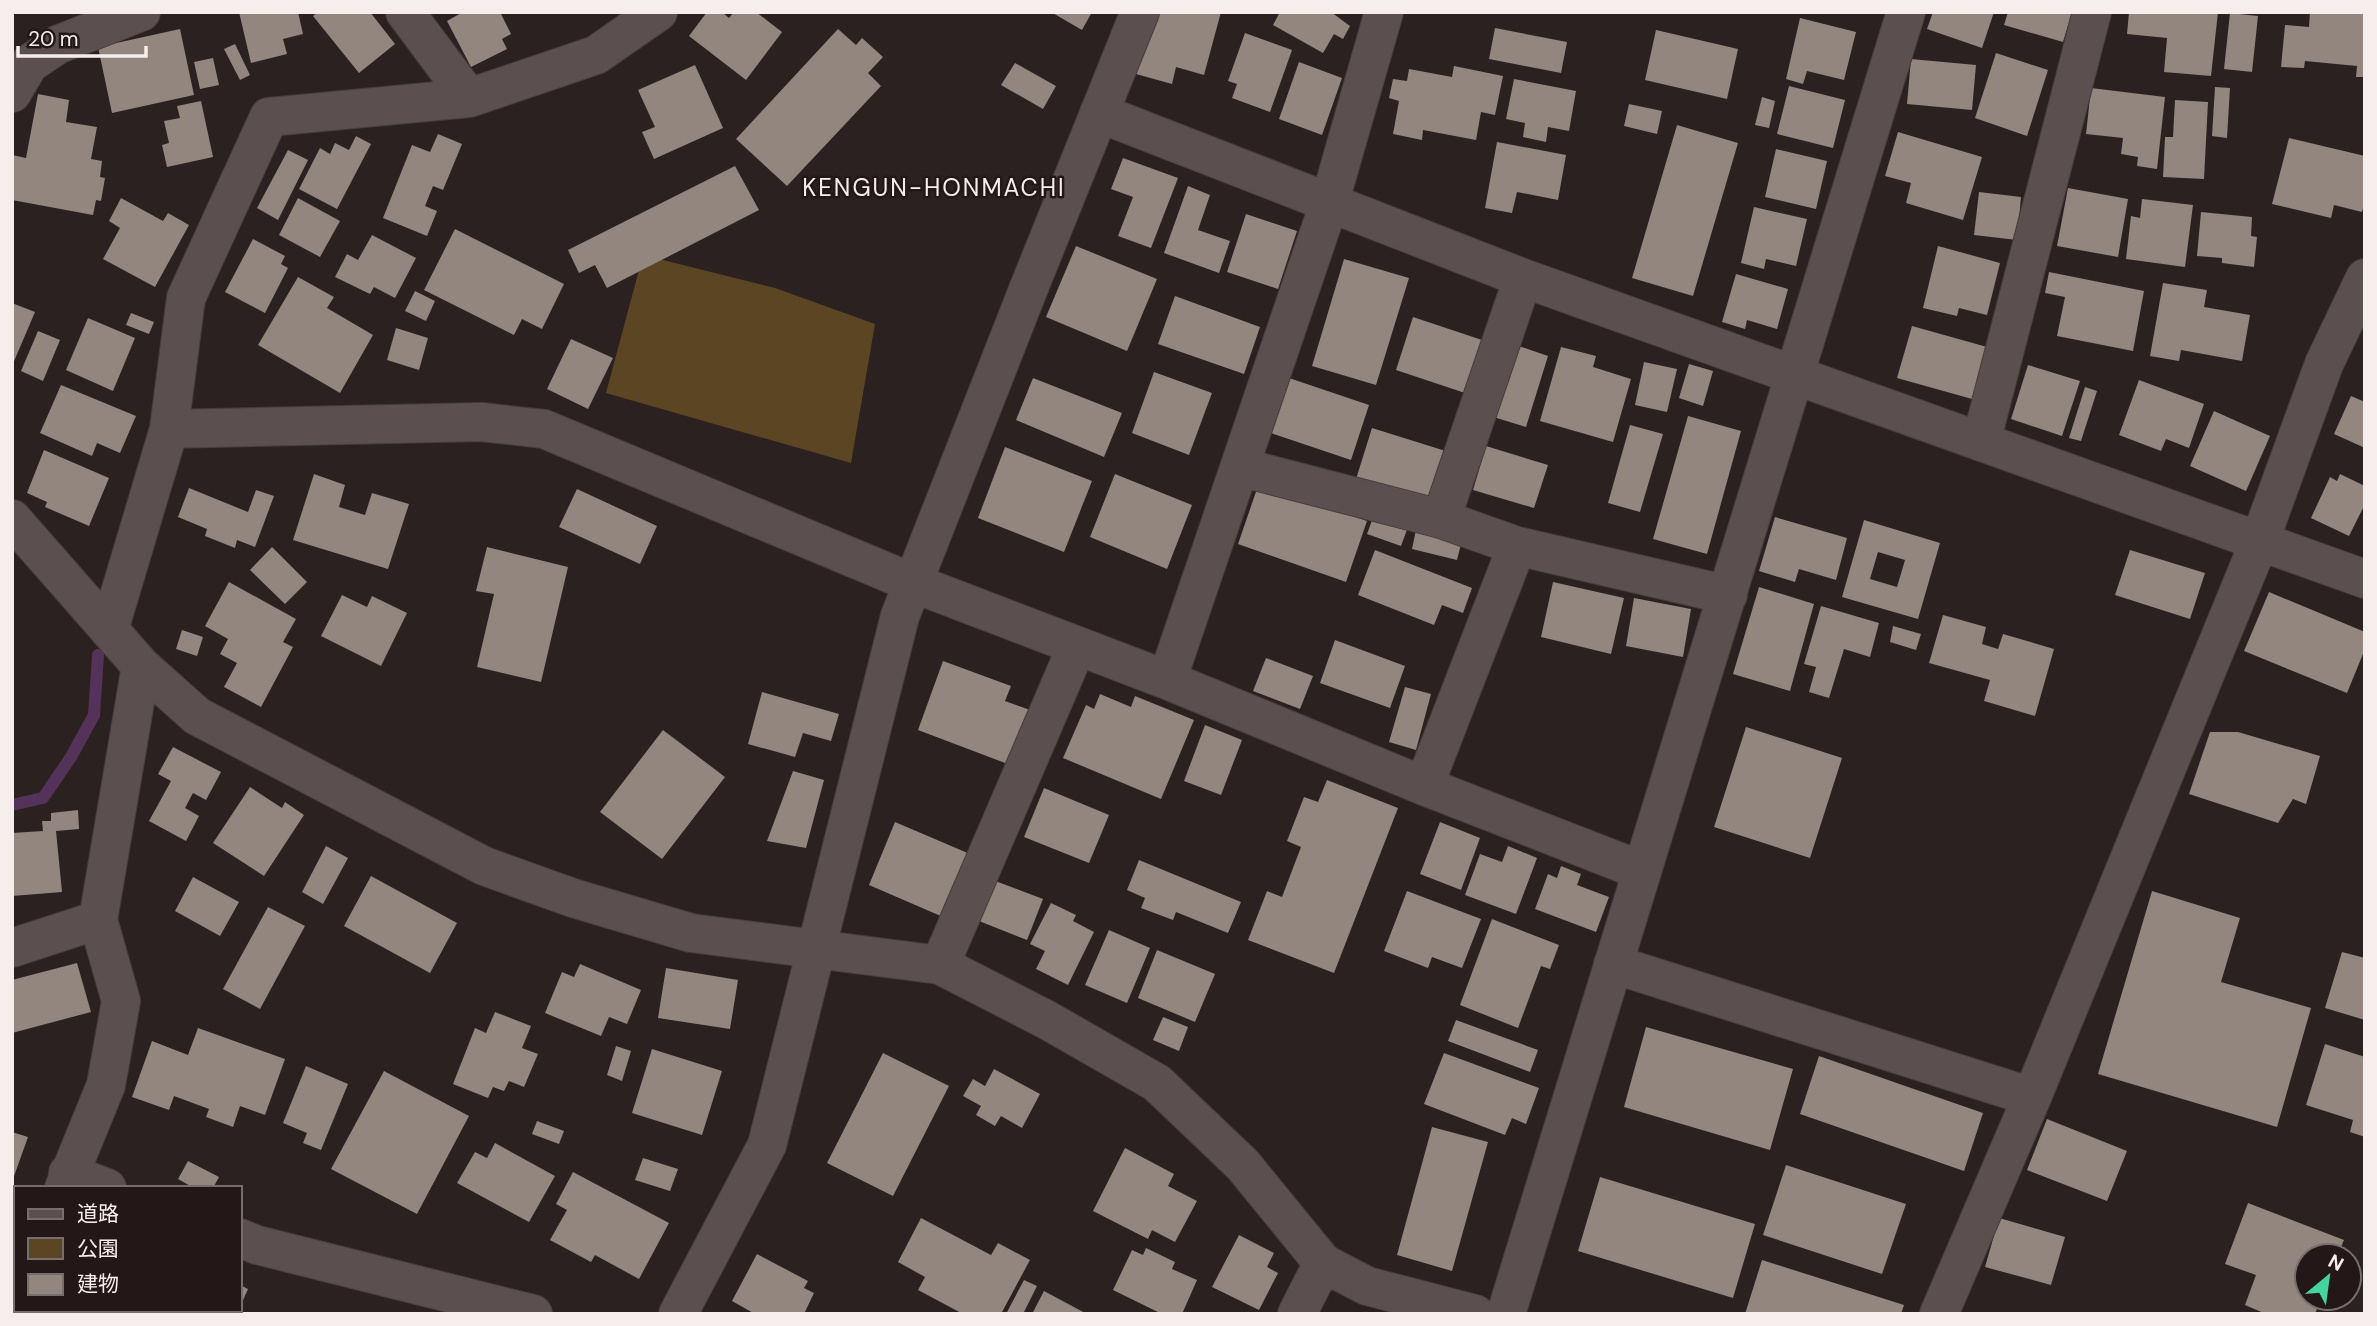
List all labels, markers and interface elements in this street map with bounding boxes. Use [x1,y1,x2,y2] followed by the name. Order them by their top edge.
[18,14,145,58] scale bar
[28,25,79,53] text: 20 m
[802,172,1066,203] district label: KENGUN-HONMACHI
[14,1186,242,1312] legend
[77,1200,119,1228] text: 道路
[77,1235,119,1263] text: 公園
[2293,1242,2363,1312] north arrow
[2324,1248,2348,1277] text: N
[77,1270,119,1298] text: 建物

